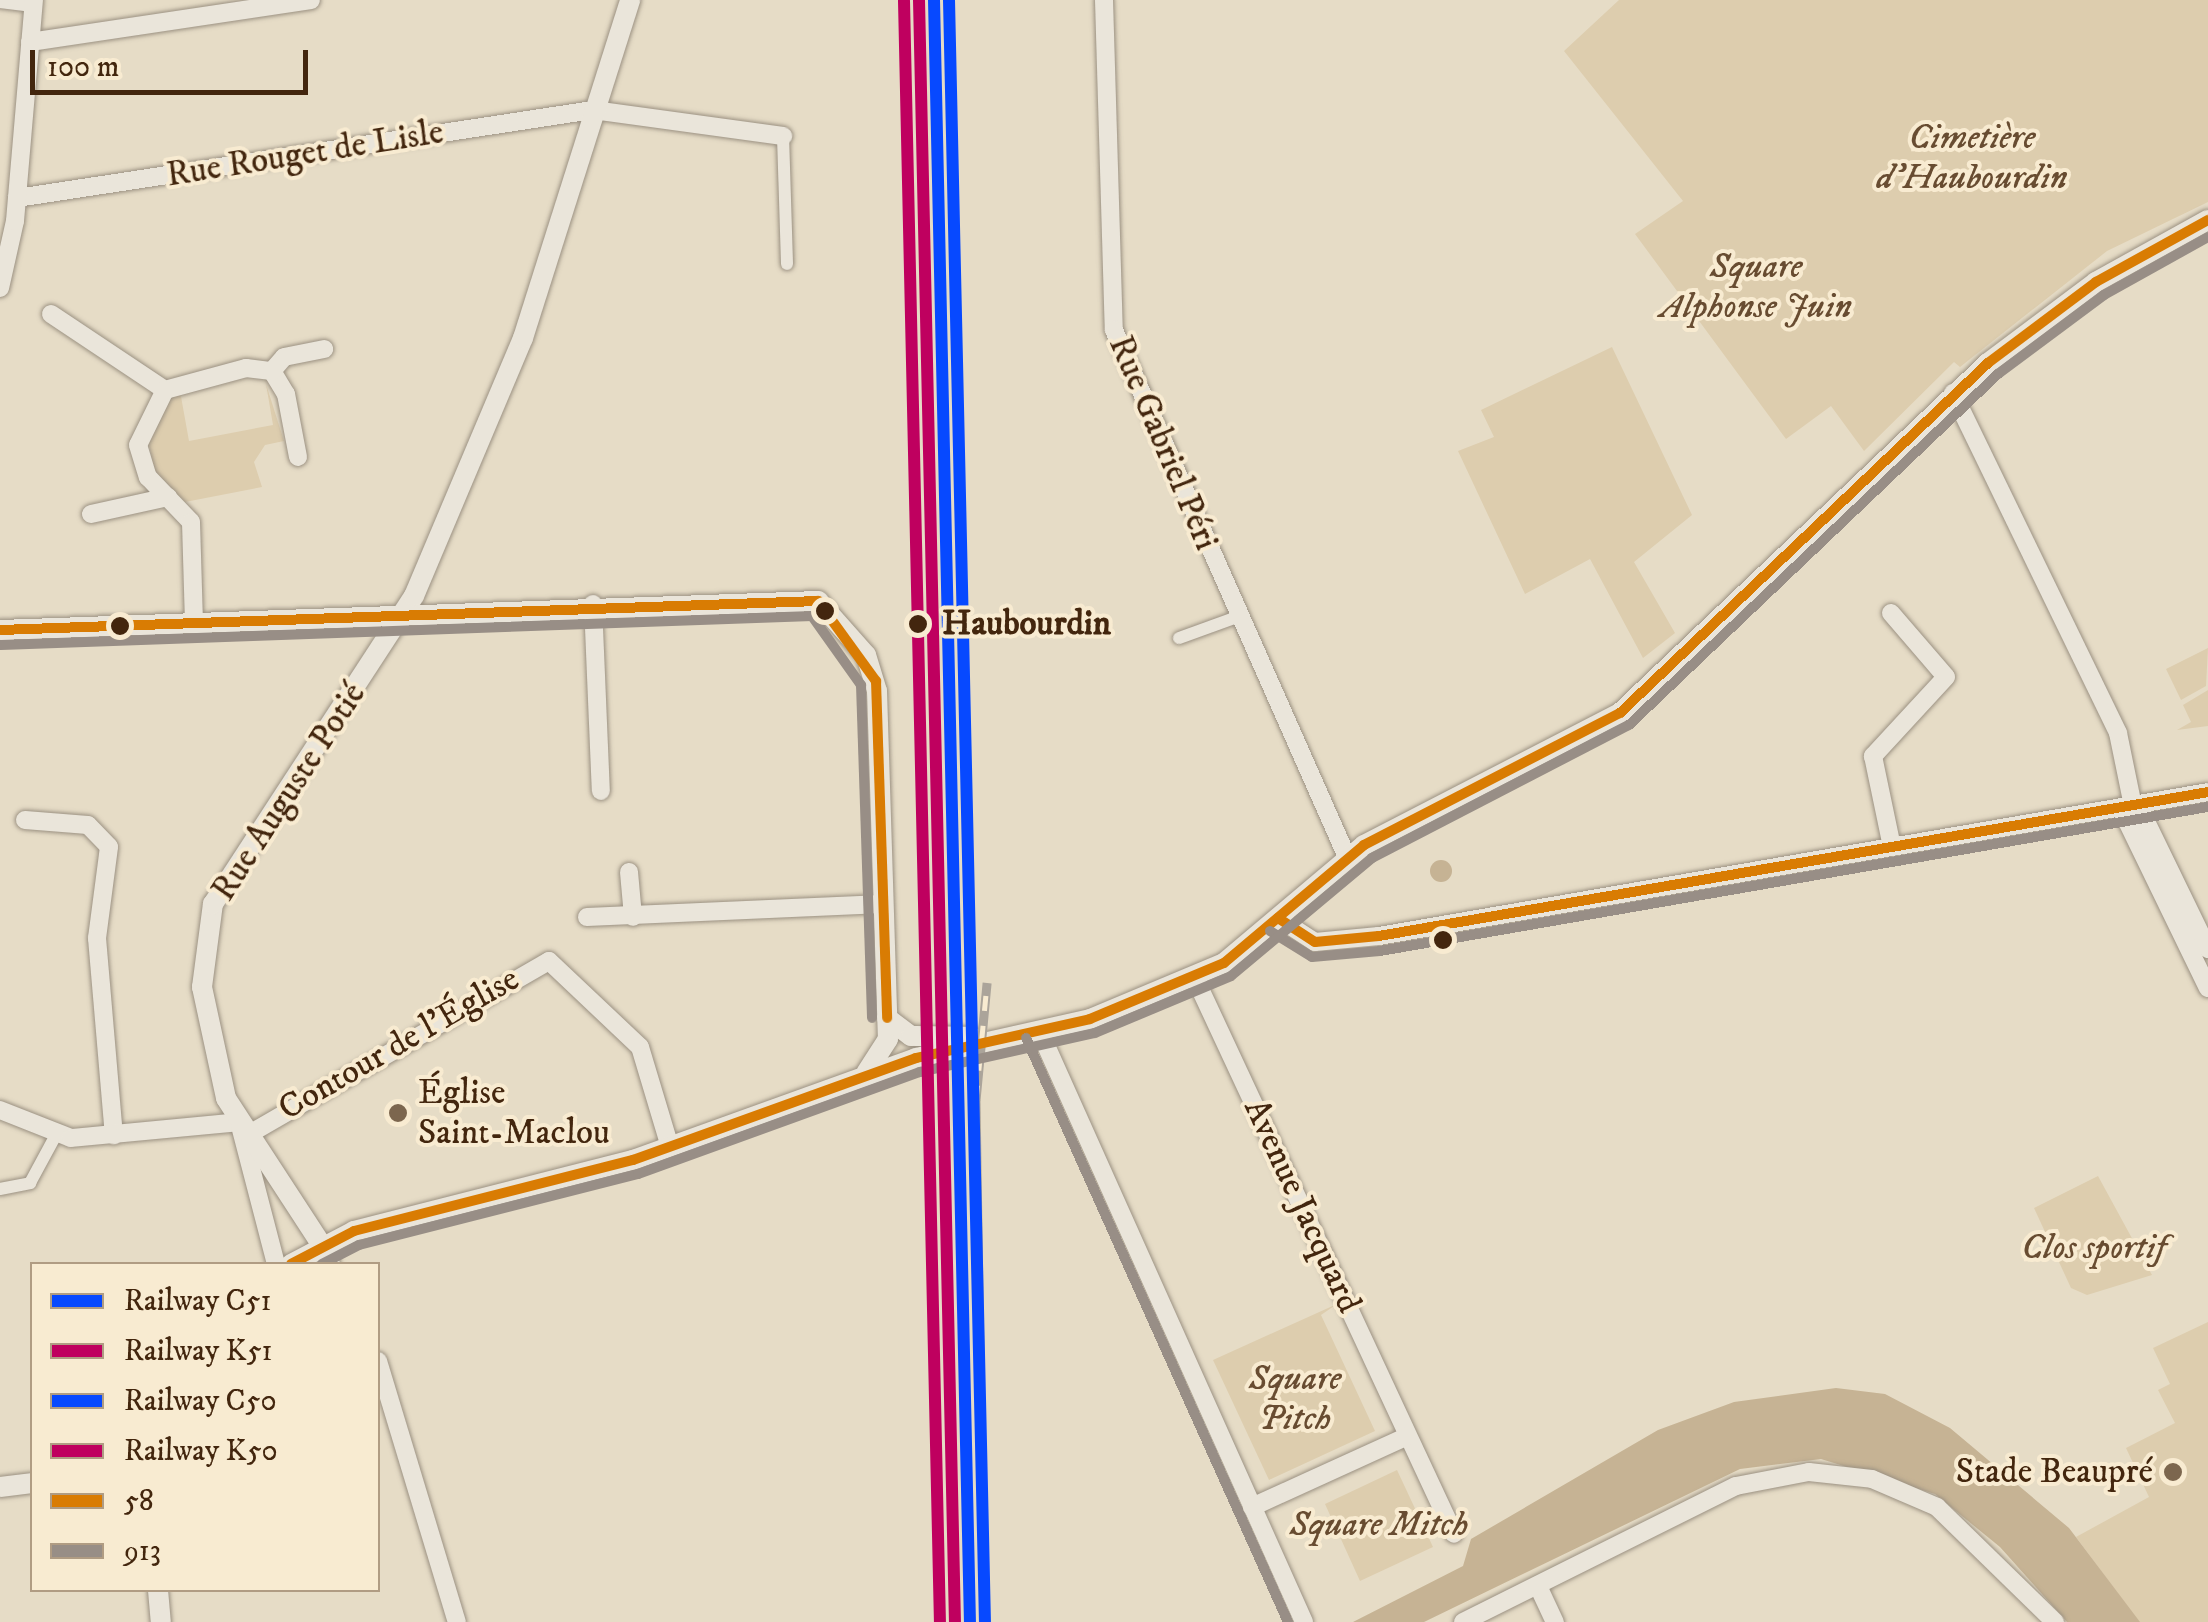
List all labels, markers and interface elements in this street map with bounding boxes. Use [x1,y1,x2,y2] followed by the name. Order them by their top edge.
[35,30,312,92] scale bar
[47,49,119,86] text: 100 m
[164,111,446,197] street label: Rue Rouget de Lisle
[1876,117,2068,199] park label: Cimetière d'Haubourdin
[1660,246,1852,328] park label: Square Alphonse Juin
[1099,330,1227,556] street label: Rue Gabriel Péri
[815,601,835,621] unlabelled marker
[942,603,1111,645] place label: Haubourdin
[903,609,933,639] marker: Haubourdin
[110,616,130,636] unlabelled marker
[203,675,375,909] street label: Rue Auguste Potié
[1433,930,1453,950] unlabelled marker
[271,958,527,1130] street label: Contour de l'Église
[418,1072,610,1154] place label: Église Saint-Maclou
[1234,1092,1370,1320] street label: Avenue Jacquard
[387,1102,409,1124] marker: Église Saint-Maclou
[2021,1227,2167,1269] park label: Clos sportif
[30,1262,380,1592] legend
[124,1283,271,1320] text: Railway C51
[124,1333,273,1370] text: Railway K51
[1249,1358,1341,1440] park label: Square Pitch
[124,1383,277,1420] text: Railway C50
[124,1433,278,1470] text: Railway K50
[1956,1451,2153,1493] place label: Stade Beaupré
[2162,1461,2184,1483] marker: Stade Beaupré
[124,1483,154,1520] text: 58
[1289,1504,1469,1546] park label: Square Mitch
[124,1533,161,1570] text: 913

